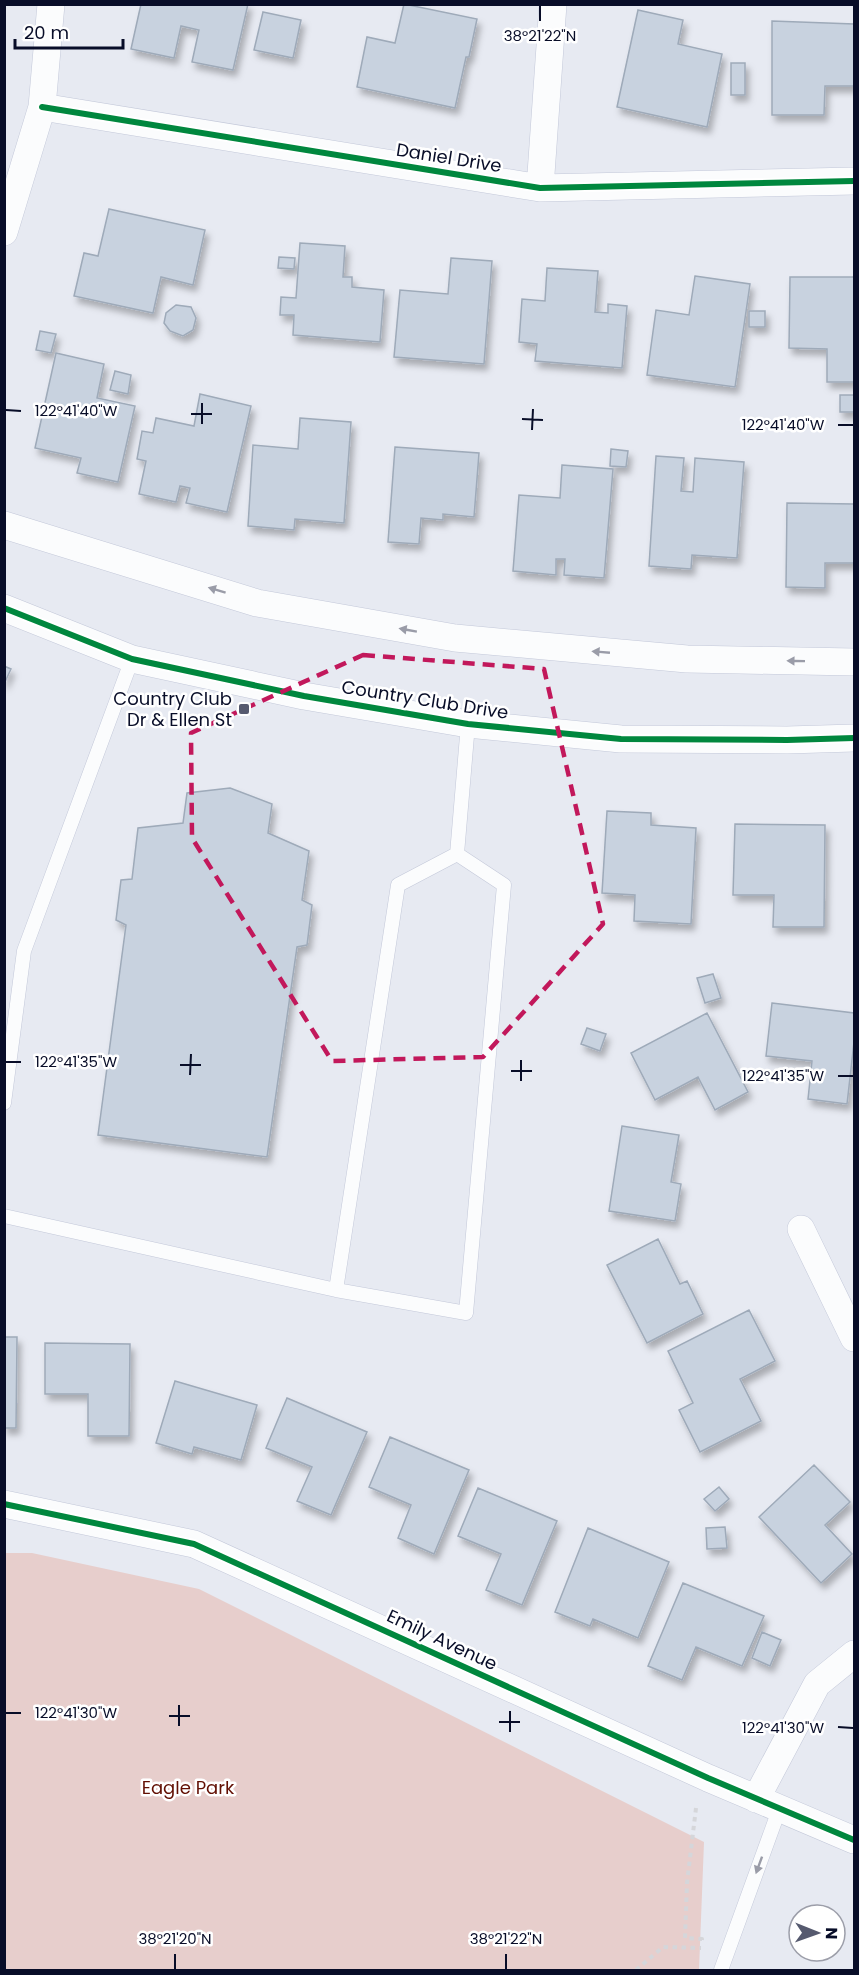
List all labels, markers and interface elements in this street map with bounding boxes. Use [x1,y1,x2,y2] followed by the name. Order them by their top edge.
[15,12,123,50] scale bar
[24,20,69,45] text: 20 m
[504,25,576,46] text: 38°21'22"N
[395,137,504,178] street label: Daniel Drive
[35,400,118,421] text: 122°41'40"W
[742,414,825,435] text: 122°41'40"W
[208,585,226,594] one-way arrow
[398,625,417,634] one-way arrow
[592,647,611,657] one-way arrow
[787,656,806,666] one-way arrow
[340,674,510,725] street label: Country Club Drive
[113,686,232,732] place label: Country Club Dr & Ellen St
[237,702,251,716] marker: Country Club Dr & Ellen St
[35,1051,117,1072] text: 122°41'35"W
[742,1065,824,1086] text: 122°41'35"W
[383,1603,501,1676] street label: Emily Avenue
[35,1702,117,1723] text: 122°41'30"W
[742,1717,824,1738] text: 122°41'30"W
[142,1775,235,1800] park label: Eagle Park
[754,1856,763,1874] one-way arrow
[787,1903,847,1963] north arrow
[820,1927,843,1939] text: N
[138,1928,212,1949] text: 38°21'20"N
[470,1928,542,1949] text: 38°21'22"N

